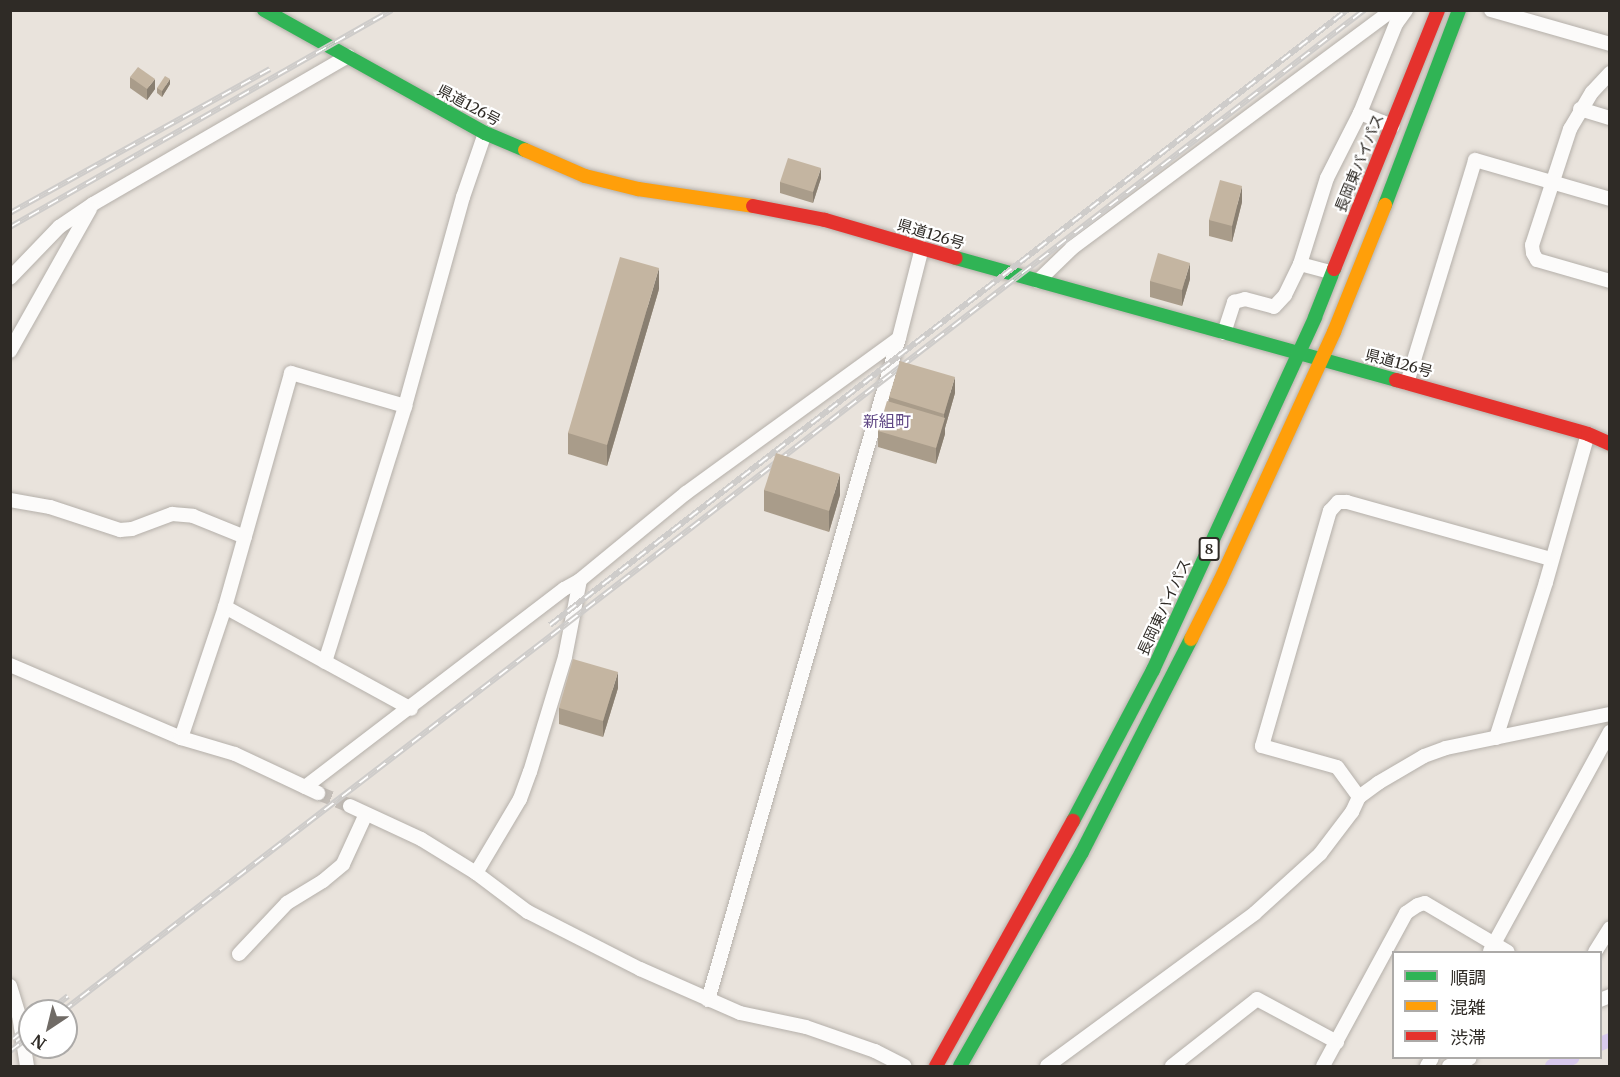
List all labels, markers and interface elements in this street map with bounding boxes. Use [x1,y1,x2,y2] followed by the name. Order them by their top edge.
[434,81,504,129] street label: 県道126号
[1331,111,1387,215] street label: 長岡東バイパス
[895,215,967,253] street label: 県道126号
[1363,345,1435,381] street label: 県道126号
[863,411,911,431] district label: 新組町
[1198,538,1220,560] road number: 8
[1134,556,1194,658] street label: 長岡東バイパス
[1392,951,1602,1059] legend
[1450,966,1486,989] text: 順調
[1450,996,1486,1019] text: 混雑
[18,999,78,1059] north arrow
[1450,1026,1486,1049] text: 渋滞
[28,1030,50,1054] text: N

